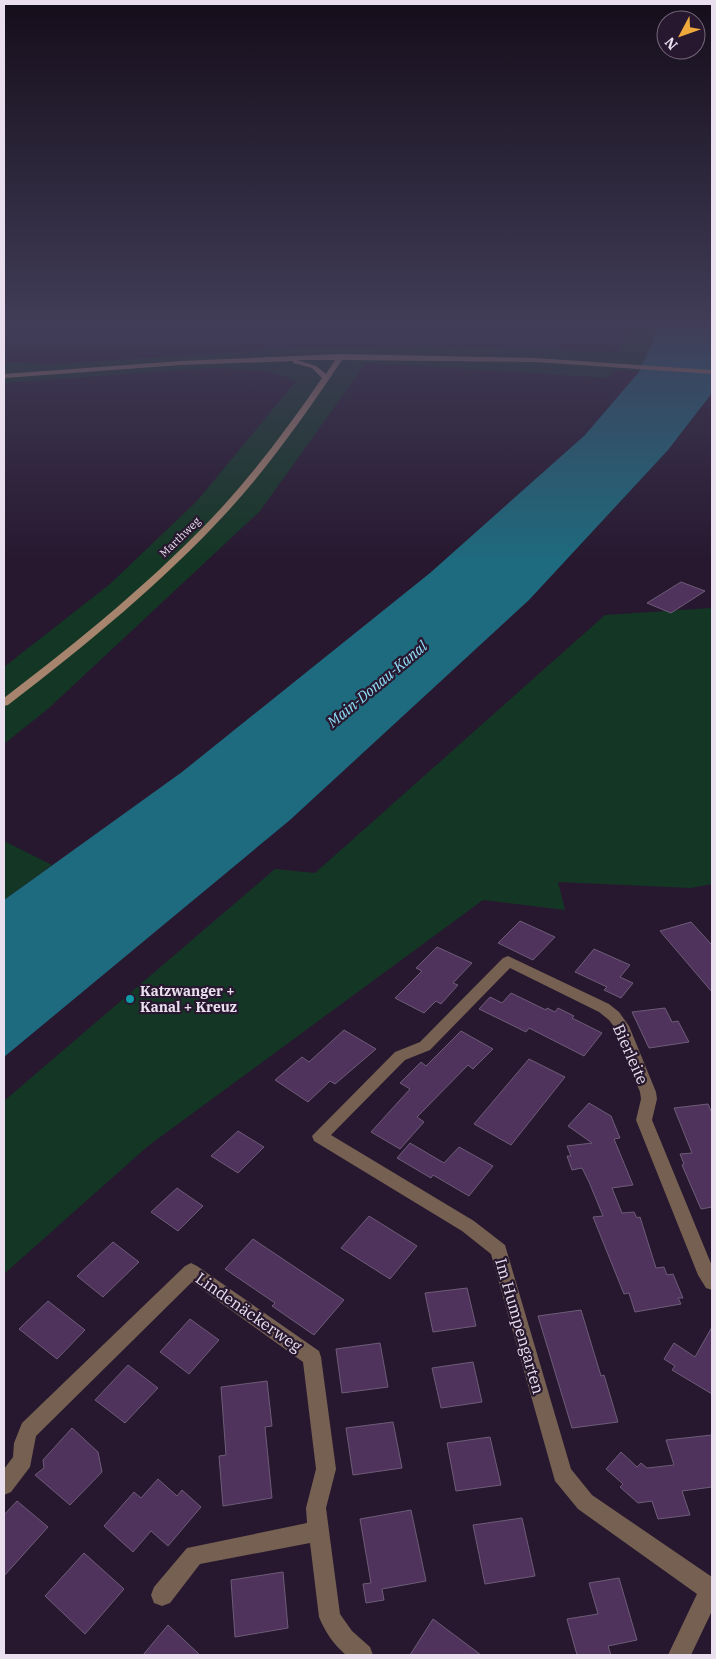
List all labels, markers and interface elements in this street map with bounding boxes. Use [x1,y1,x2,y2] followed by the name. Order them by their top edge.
[656,10,706,60] north arrow
[661,33,682,54] text: N
[157,514,203,560] street label: Marthweg
[322,636,431,732] water label: Main-Donau-Kanal
[140,982,237,1016] place label: Katzwanger + Kanal + Kreuz
[124,993,136,1005] marker: Katzwanger + Kanal + Kreuz
[609,1021,653,1087] street label: Bierleite
[491,1256,549,1396] street label: Im Humpengarten
[192,1268,306,1356] street label: Lindenäckerweg

